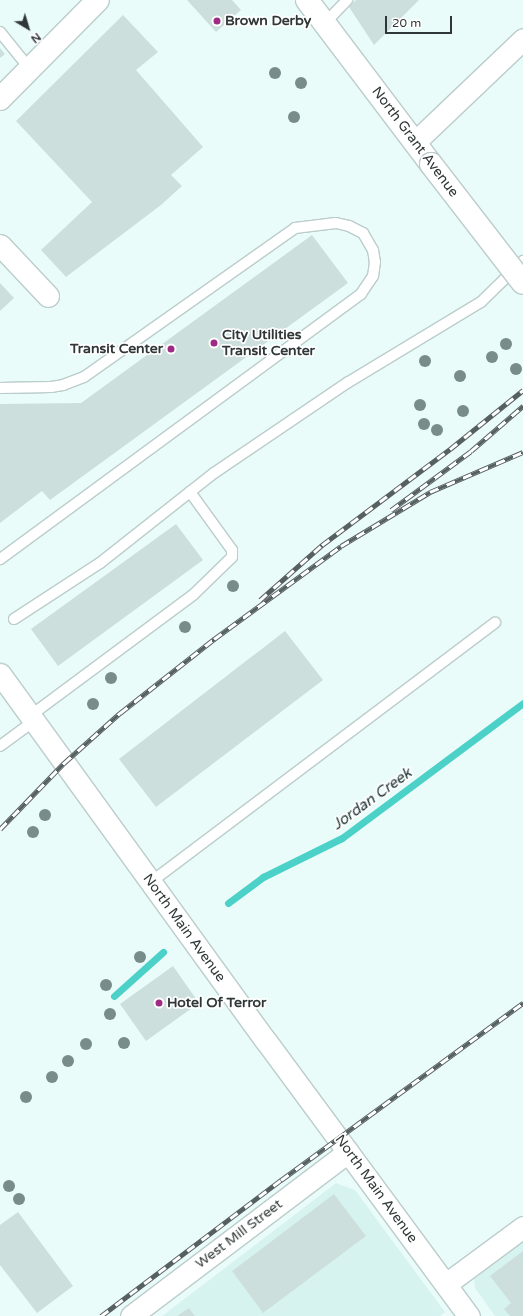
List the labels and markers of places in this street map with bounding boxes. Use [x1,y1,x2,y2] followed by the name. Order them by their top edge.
[225,13,311,29] place label: Brown Derby
[212,16,222,26] marker: Brown Derby
[222,327,315,360] place label: City Utilities Transit Center
[209,338,219,348] marker: City Utilities Transit Center
[70,341,163,357] place label: Transit Center
[166,344,176,354] marker: Transit Center
[167,995,266,1011] place label: Hotel Of Terror
[154,998,164,1008] marker: Hotel Of Terror

